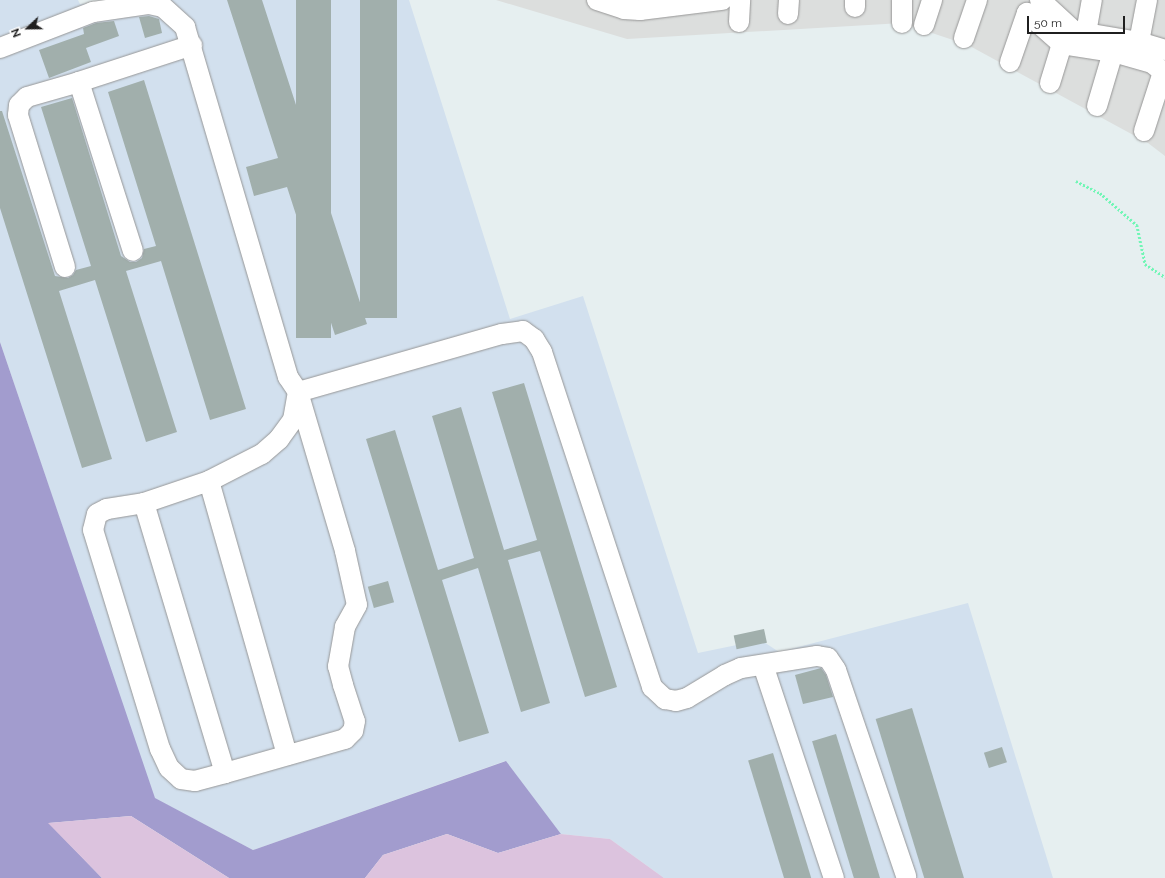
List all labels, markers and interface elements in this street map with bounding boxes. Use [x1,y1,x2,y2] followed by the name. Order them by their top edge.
[8,8,48,48] north arrow
[1029,8,1127,34] scale bar
[1034,16,1062,30] text: 50 m
[9,26,24,39] text: N

